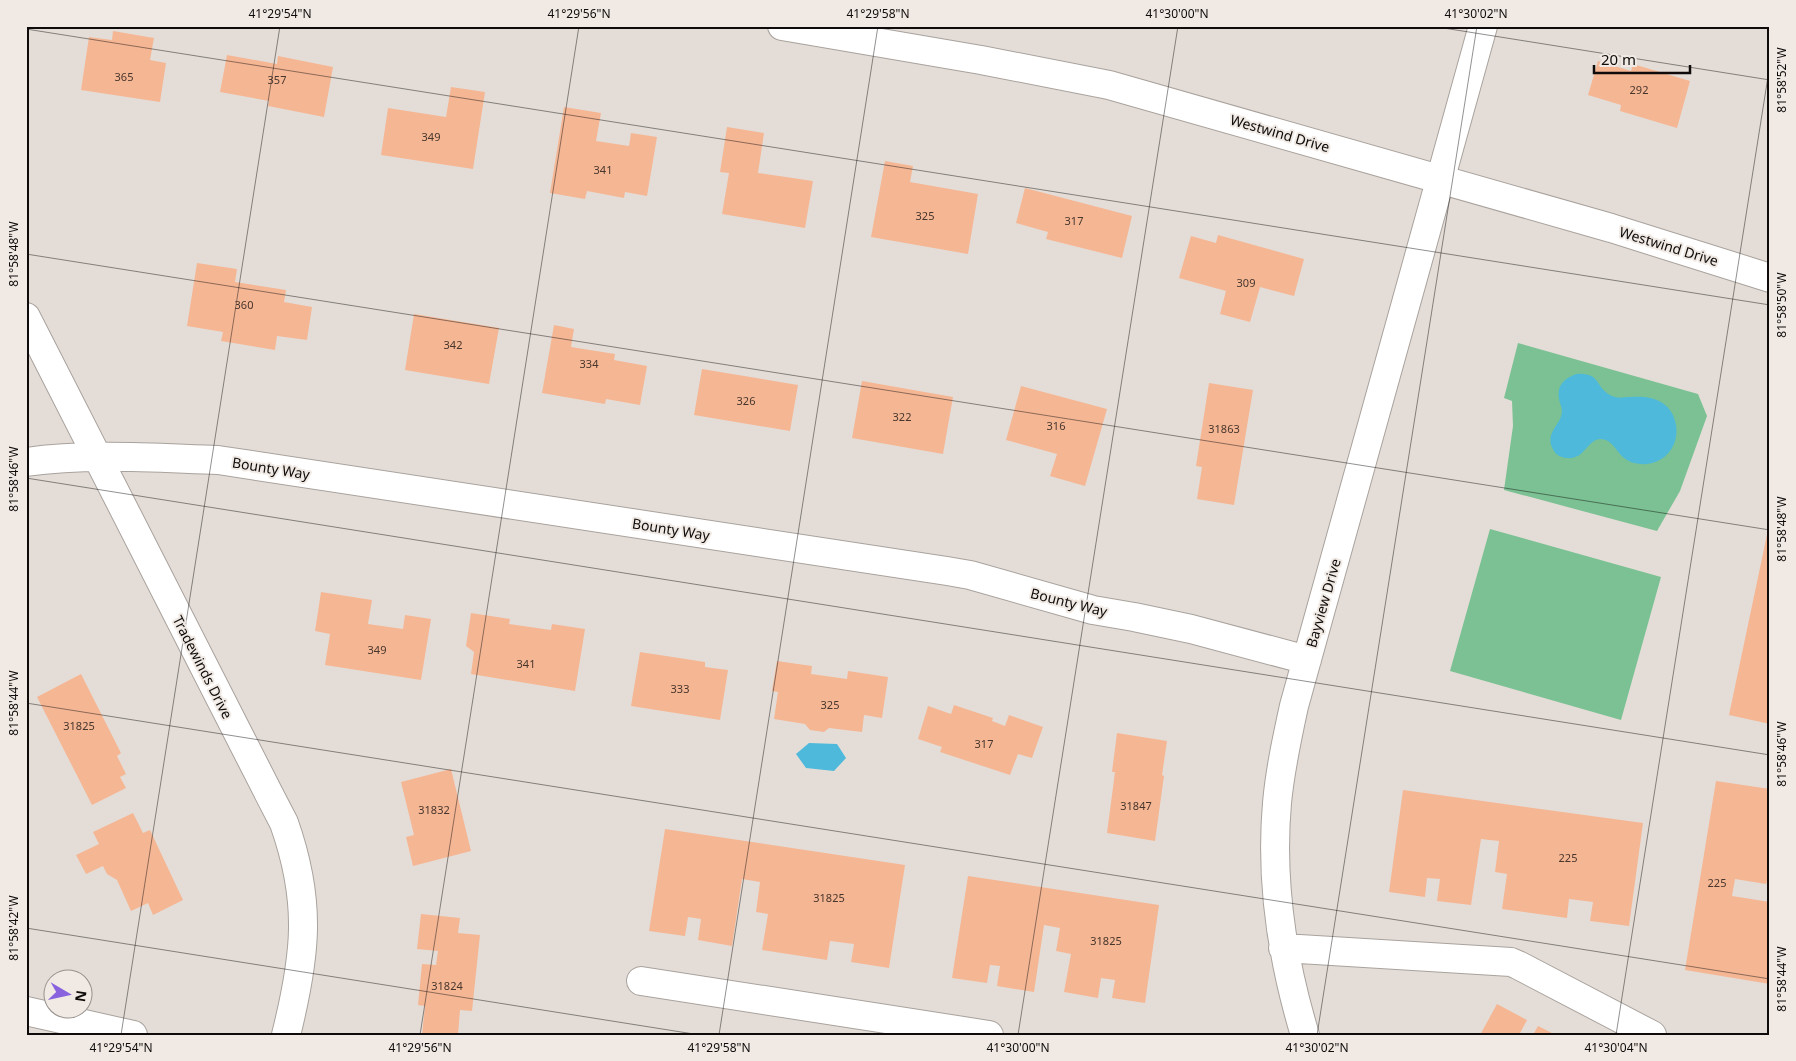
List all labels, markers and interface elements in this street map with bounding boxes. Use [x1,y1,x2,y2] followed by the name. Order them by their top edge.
[248,5,312,22] text: 41°29'54"N
[547,5,611,22] text: 41°29'56"N
[846,5,910,22] text: 41°29'58"N
[1145,5,1209,22] text: 41°30'00"N
[1444,5,1508,22] text: 41°30'02"N
[1594,42,1690,74] scale bar
[1773,47,1790,113] text: 81°58'52"W
[1601,49,1636,69] text: 20 m
[115,69,133,84] house number: 365
[268,72,286,87] house number: 357
[1630,82,1648,97] house number: 292
[1228,110,1332,156] street label: Westwind Drive
[422,129,440,144] house number: 349
[594,162,612,177] house number: 341
[916,208,934,223] house number: 325
[1065,213,1083,228] house number: 317
[5,221,22,287] text: 81°58'48"W
[1617,222,1721,270] street label: Westwind Drive
[1773,272,1790,338] text: 81°58'50"W
[1237,275,1255,290] house number: 309
[235,297,253,312] house number: 360
[444,337,462,352] house number: 342
[580,356,599,371] house number: 334
[737,393,755,408] house number: 326
[893,409,911,424] house number: 322
[1047,418,1065,433] house number: 316
[1208,421,1240,436] house number: 31863
[5,446,22,512] text: 81°58'46"W
[231,452,312,484] street label: Bounty Way
[1773,496,1790,562] text: 81°58'48"W
[631,513,712,545] street label: Bounty Way
[1301,556,1345,650] street label: Bayview Drive
[1029,583,1110,621] street label: Bounty Way
[169,612,237,722] street label: Tradewinds Drive
[368,642,386,657] house number: 349
[517,656,535,671] house number: 341
[5,670,22,736] text: 81°58'44"W
[671,681,689,696] house number: 333
[821,697,839,712] house number: 325
[63,718,95,733] house number: 31825
[1773,721,1790,787] text: 81°58'46"W
[975,736,993,751] house number: 317
[1120,798,1152,813] house number: 31847
[418,802,450,817] house number: 31832
[1559,850,1577,865] house number: 225
[1708,875,1726,890] house number: 225
[813,890,845,905] house number: 31825
[5,895,22,961] text: 81°58'42"W
[1090,933,1122,948] house number: 31825
[1773,946,1790,1012] text: 81°58'44"W
[42,968,92,1018] north arrow
[431,978,463,993] house number: 31824
[71,989,92,1003] text: N
[89,1039,153,1056] text: 41°29'54"N
[388,1039,452,1056] text: 41°29'56"N
[687,1039,751,1056] text: 41°29'58"N
[986,1039,1050,1056] text: 41°30'00"N
[1285,1039,1349,1056] text: 41°30'02"N
[1584,1039,1648,1056] text: 41°30'04"N

